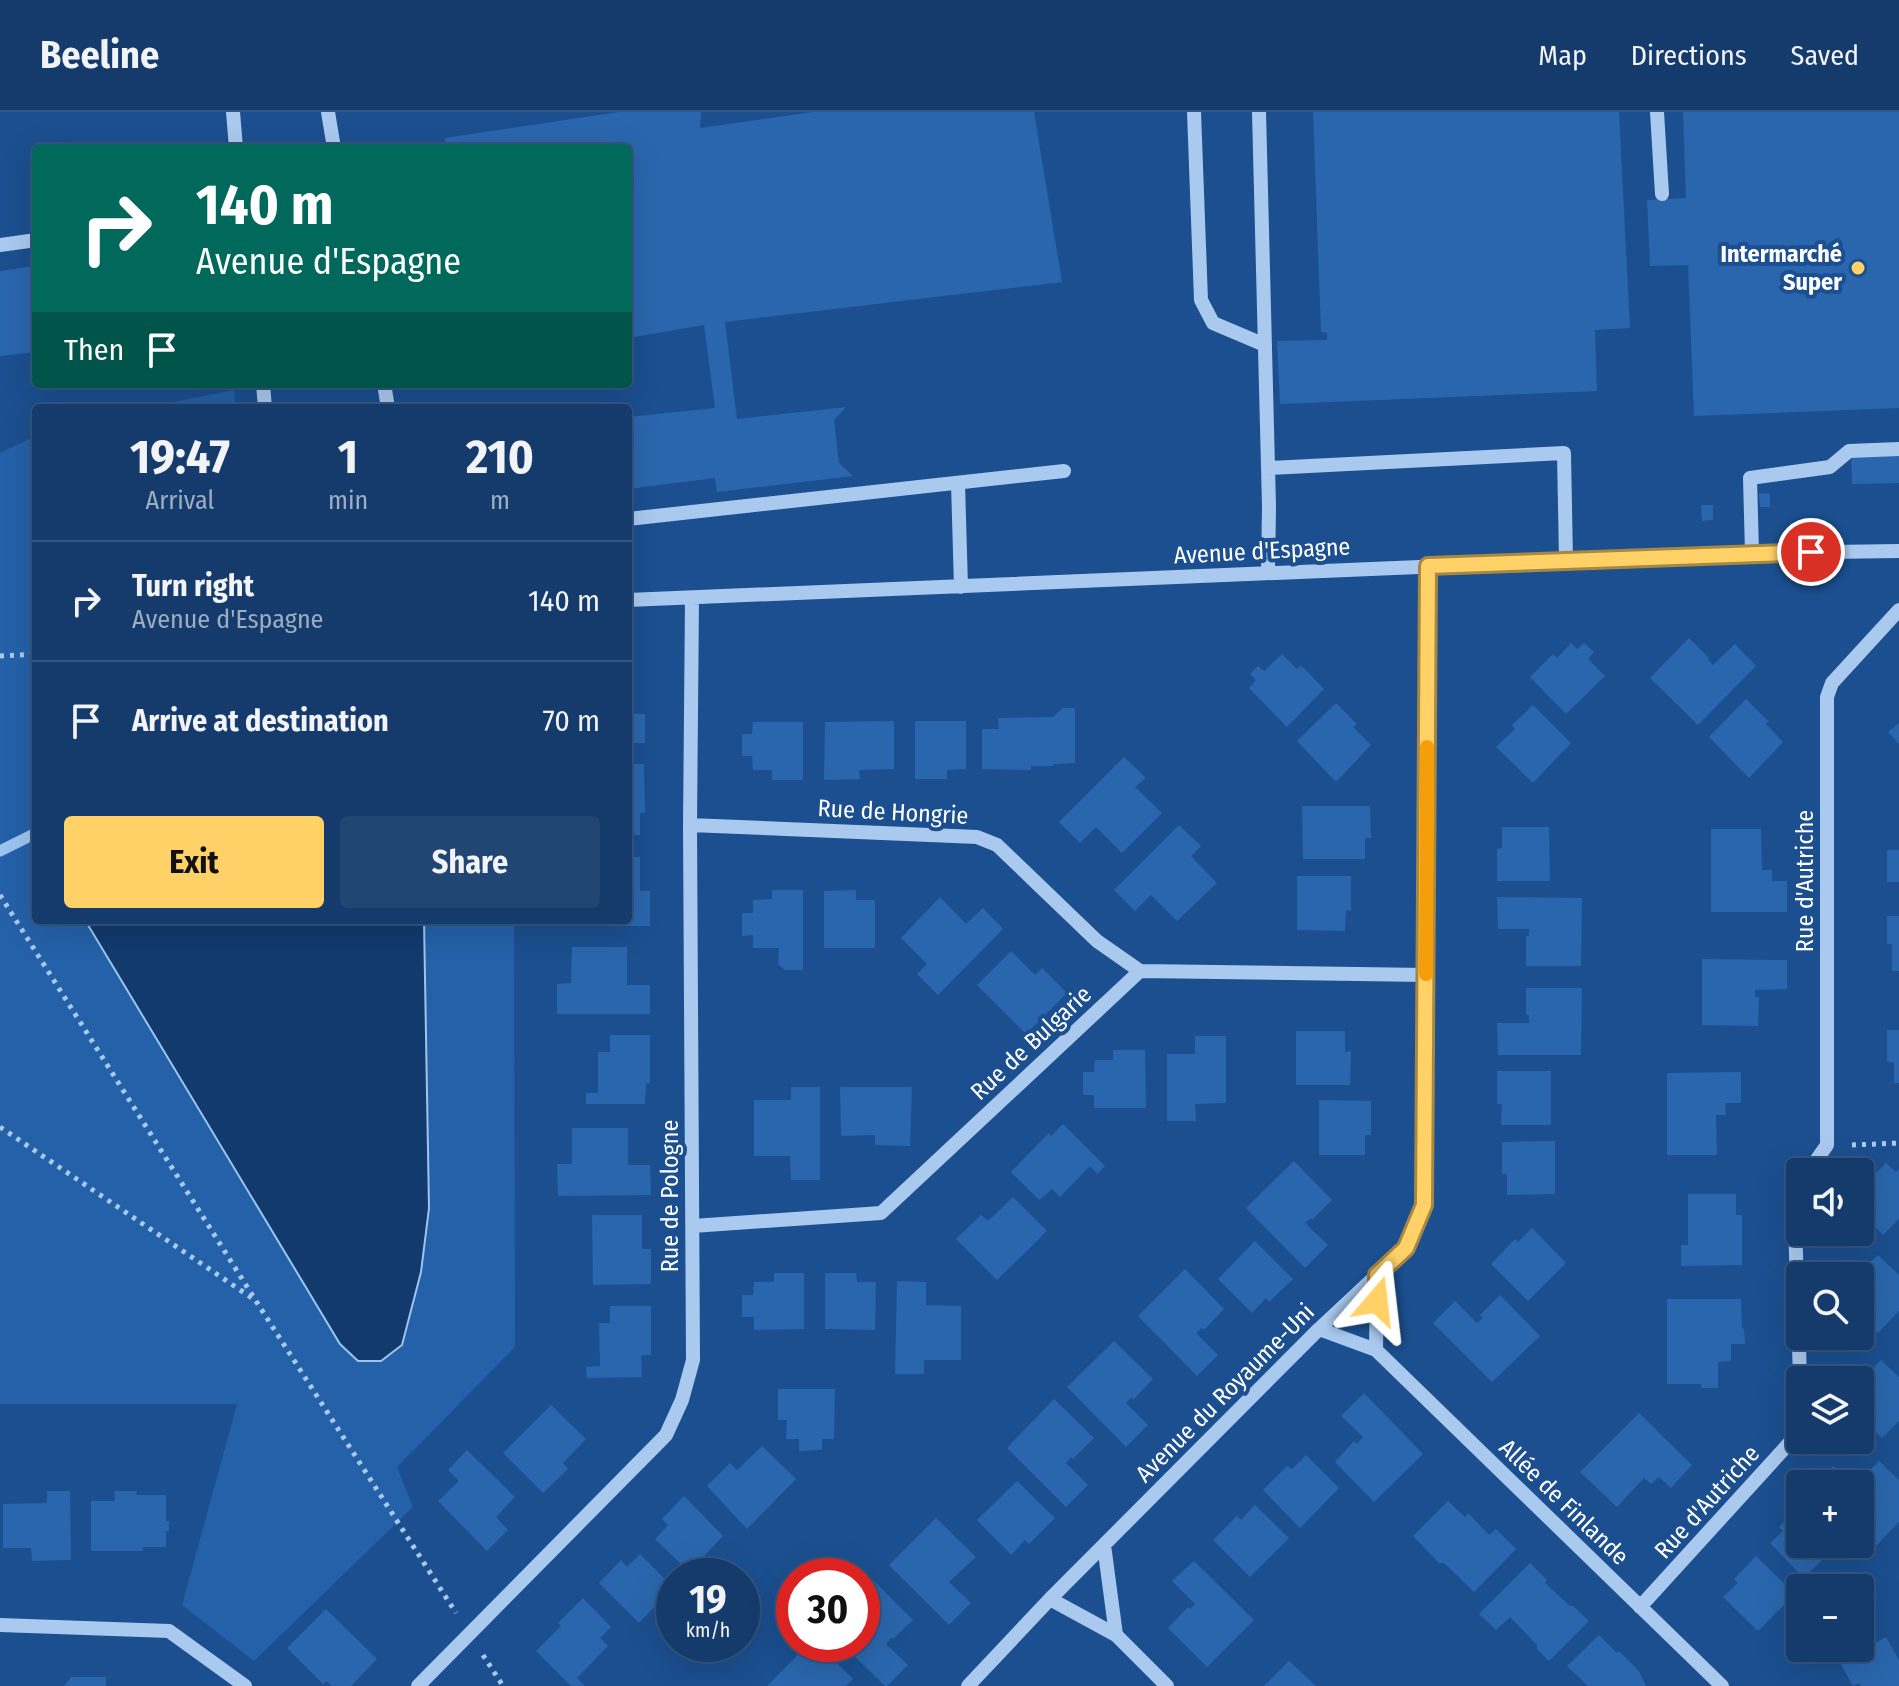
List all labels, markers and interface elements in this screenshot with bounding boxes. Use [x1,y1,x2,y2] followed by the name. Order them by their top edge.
[40,32,159,78] text: Beeline
[1538,39,1587,72] text: Map
[1631,39,1747,72] text: Directions
[1791,39,1859,72] text: Saved
[196,172,333,239] text: 140 m
[64,176,168,280] icon: right
[196,240,461,284] text: Avenue d'Espagne
[1720,240,1842,296] place label: Intermarché Super
[1849,259,1867,277] marker: Intermarché Super
[140,328,184,372] icon: arrive
[64,332,124,368] text: Then
[130,428,230,486] text: 19:47
[338,428,358,486] text: 1
[466,428,534,486] text: 210
[145,485,214,516] text: Arrival
[328,485,368,516] text: min
[490,485,510,516] text: m
[1777,518,1845,586] pin
[1789,530,1833,574] icon: arrive
[1173,532,1351,570] street label: Avenue d'Espagne
[132,568,254,604] text: Turn right
[64,579,108,623] icon: right
[528,583,600,619] text: 140 m
[132,604,323,635] text: Avenue d'Espagne
[64,699,108,743] icon: arrive
[132,703,389,739] text: Arrive at destination
[542,703,600,739] text: 70 m
[817,794,969,830] street label: Rue de Hongrie
[1791,810,1819,952] street label: Rue d'Autriche
[64,816,324,908] button: Exit
[340,816,600,908] button: Share
[965,980,1097,1106] street label: Rue de Bulgarie
[656,1120,684,1272] street label: Rue de Pologne
[1786,1158,1874,1662] map controls
[1786,1158,1874,1246] button: sound
[1335,1259,1419,1343] position arrow
[1786,1262,1874,1350] button: search
[1130,1298,1320,1488] street label: Avenue du Royaume-Uni
[1786,1366,1874,1454] button: layers
[1494,1433,1634,1571] street label: Allée de Finlande
[1649,1440,1765,1564] street label: Rue d'Autriche
[1786,1470,1874,1558] button: +
[776,1558,880,1662] speed limit sign: 30
[1786,1574,1874,1662] button: −
[689,1576,727,1624] text: 19
[686,1618,730,1642] text: km/h

